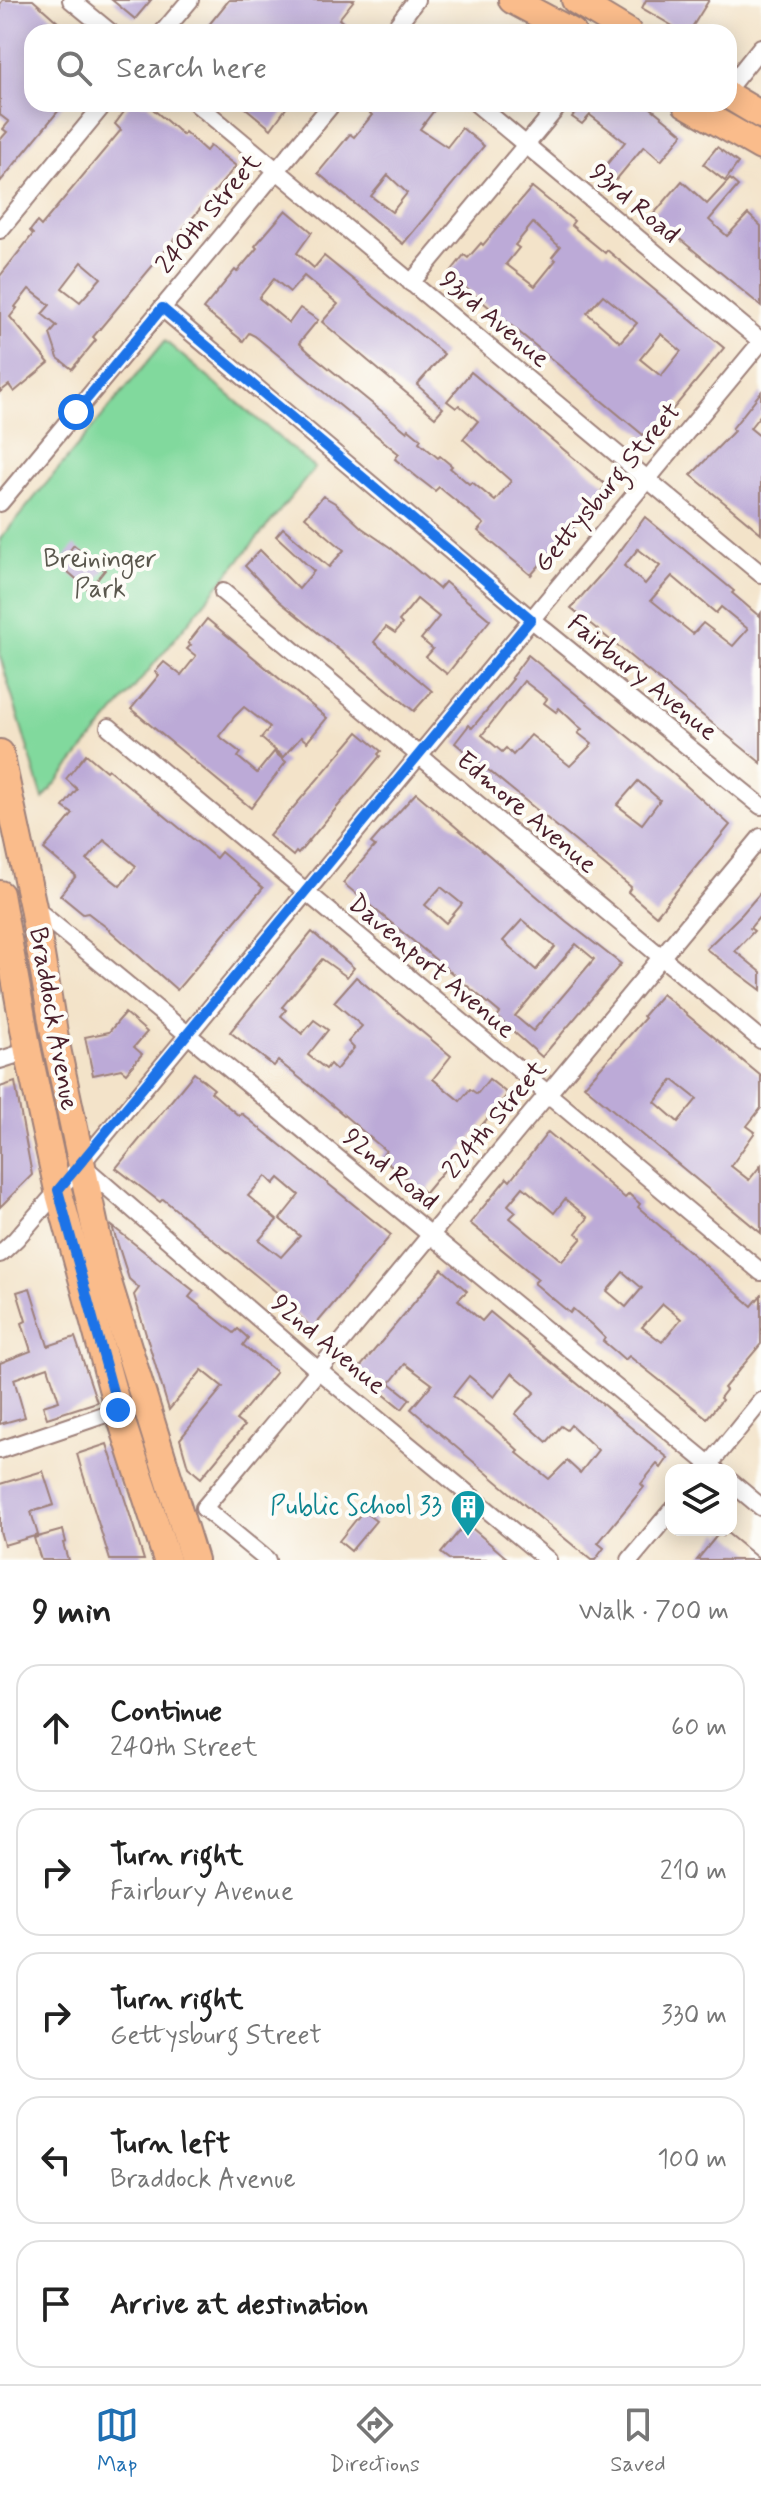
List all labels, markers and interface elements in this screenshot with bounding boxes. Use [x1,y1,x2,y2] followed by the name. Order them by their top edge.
[24,24,737,112] search box
[52,46,96,90] icon: search
[116,49,267,88] text: Search here
[149,147,269,281] street label: 240th Street
[582,156,686,252] street label: 93rd Road
[432,264,556,376] street label: 93rd Avenue
[58,394,94,430] route start
[527,396,691,582] street label: Gettysburg Street
[43,543,157,607] park label: Breininger Park
[560,607,724,749] street label: Fairbury Avenue
[449,744,604,882] street label: Edmore Avenue
[340,887,522,1047] street label: Davenport Avenue
[20,925,86,1113] street label: Braddock Avenue
[435,1053,555,1187] street label: 224th Street
[335,1121,445,1219] street label: 92nd Road
[264,1287,393,1403] street label: 92nd Avenue
[100,1392,136,1428] route end
[665,1464,737,1536] map controls
[665,1464,737,1536] button: layers
[449,1488,487,1538] building icon: Public School 33
[270,1490,442,1524] place label: Public School 33
[32,1590,112,1635] text: 9 min
[579,1595,729,1629] text: Walk · 700 m
[110,1692,222,1731] text: Continue
[34,1706,78,1750] icon: ahead
[671,1711,727,1745] text: 60 m
[110,1731,258,1765] text: 240th Street
[110,1836,243,1875] text: Turn right
[34,1850,78,1894] icon: right
[660,1855,727,1889] text: 210 m
[110,1875,294,1909] text: Fairbury Avenue
[110,1980,243,2019] text: Turn right
[34,1994,78,2038] icon: right
[661,1999,727,2033] text: 330 m
[110,2019,322,2053] text: Gettysburg Street
[110,2124,230,2163] text: Turn left
[34,2138,78,2182] icon: left
[657,2143,727,2177] text: 100 m
[110,2163,296,2197] text: Braddock Avenue
[34,2282,78,2326] icon: arrive
[110,2285,368,2324] text: Arrive at destination
[95,2403,139,2479] tab: Map
[329,2403,420,2479] tab: Directions
[610,2403,666,2479] tab: Saved

